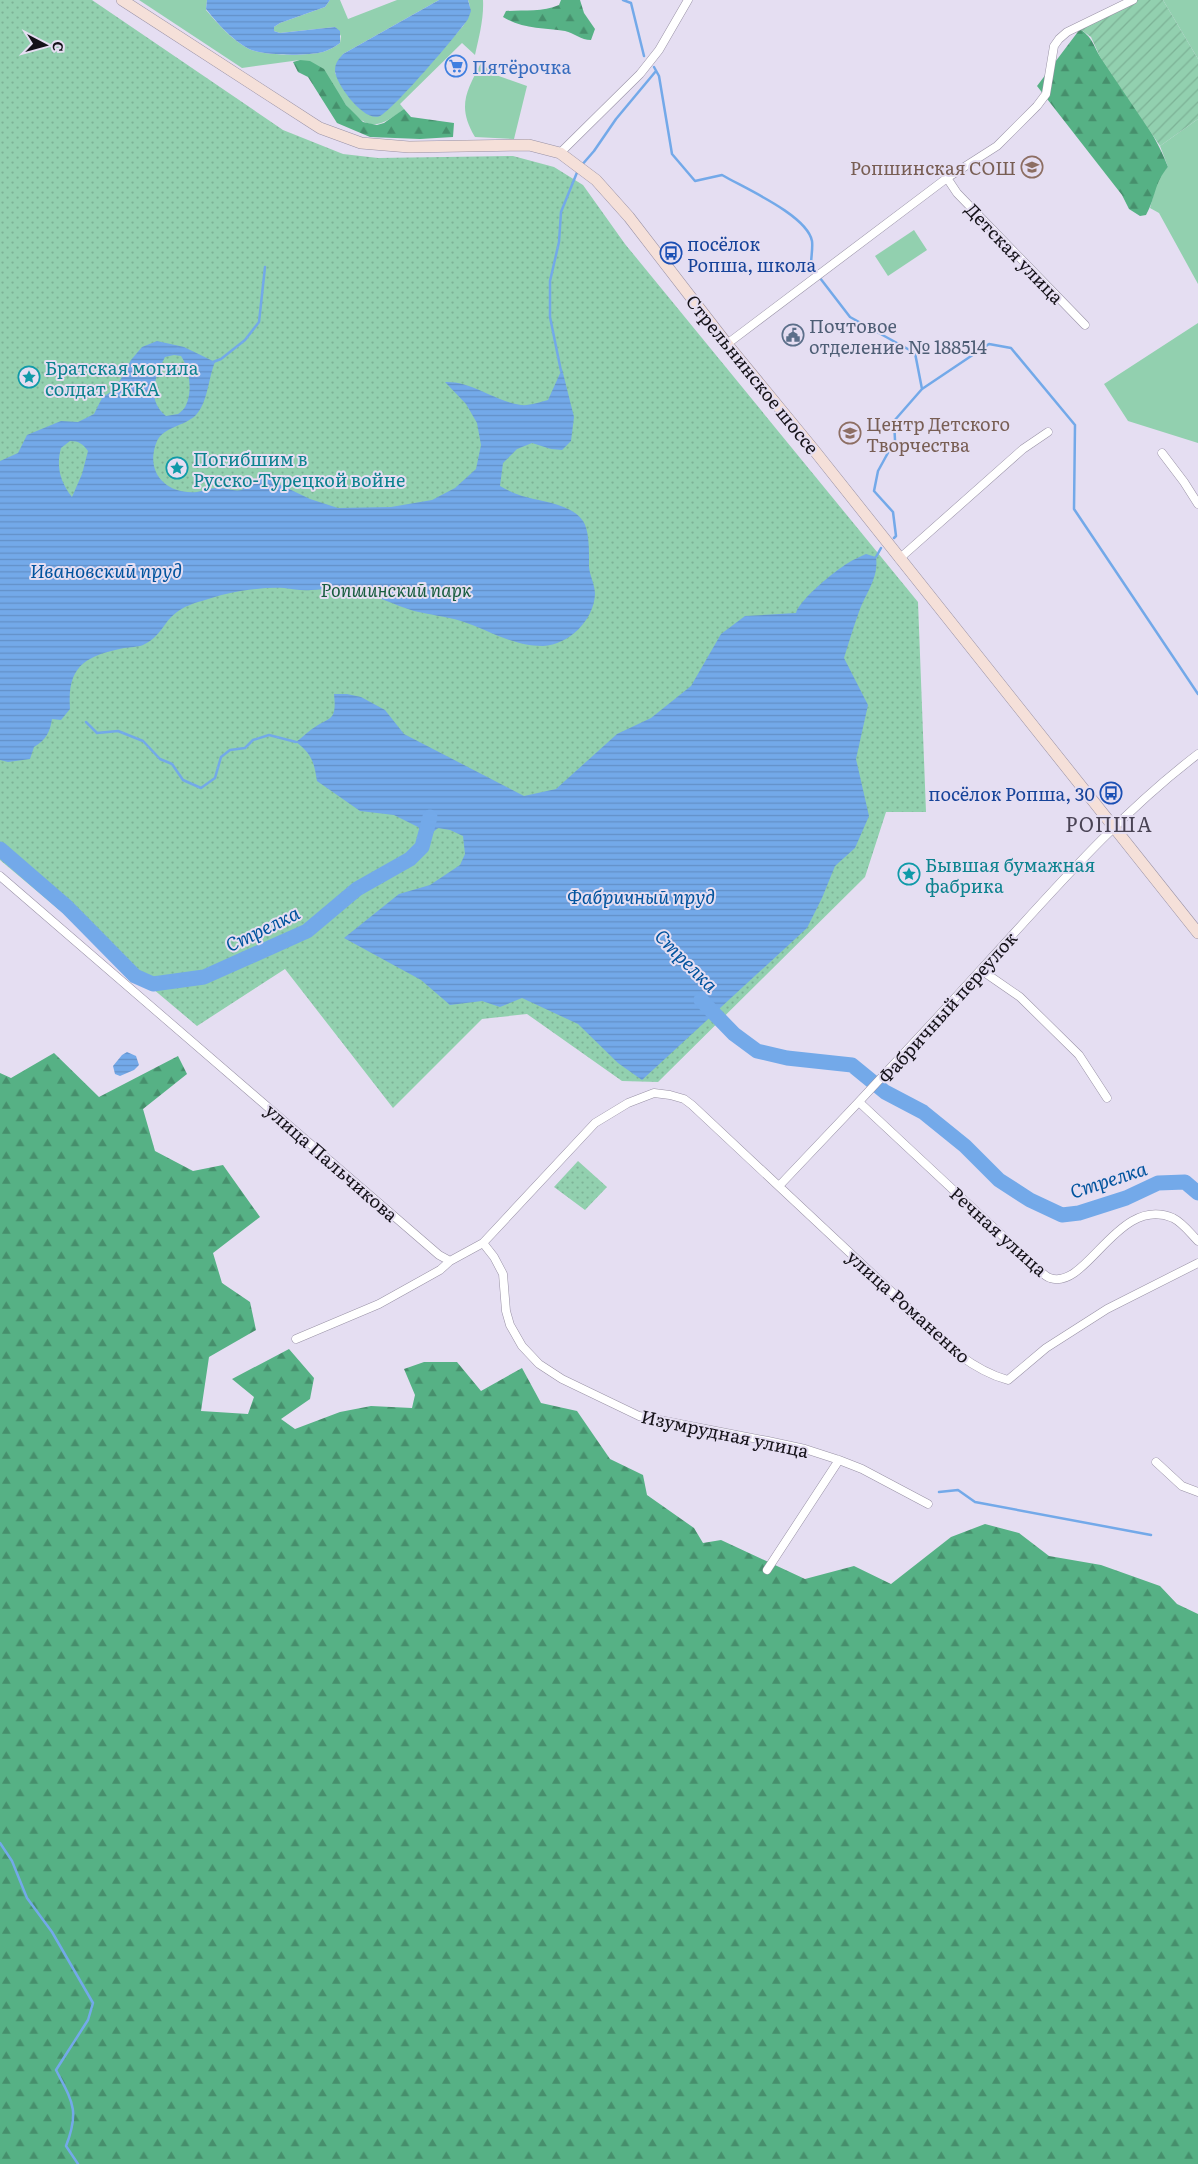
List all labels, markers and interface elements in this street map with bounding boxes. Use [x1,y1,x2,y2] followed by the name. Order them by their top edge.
[20,20,70,70] north arrow
[48,40,69,53] text: С
[472,53,571,80] place label: Пятёрочка
[444,54,468,78] supermarket icon: Пятёрочка
[850,154,1016,181] place label: Ропшинская СОШ
[1020,155,1044,179] school or university icon: Ропшинская СОШ
[960,196,1071,310] street label: Детская улица
[687,230,816,278] place label: посёлок Ропша, школа
[659,241,683,265] bus stop icon: посёлок Ропша, школа
[680,288,826,460] street label: Стрельнинское шоссе
[809,312,987,360] place label: Почтовое отделение № 188514
[781,323,805,347] public building icon: Почтовое отделение № 188514
[45,354,199,402] place label: Братская могила солдат РККА
[17,365,41,389] place icon: Братская могила солдат РККА
[866,410,1010,458] place label: Центр Детского Творчества
[838,421,862,445] school or university icon: Центр Детского Творчества
[193,445,405,493] place label: Погибшим в Русско-Турецкой войне
[165,456,189,480] place icon: Погибшим в Русско-Турецкой войне
[30,556,182,584] water label: Ивановский пруд
[320,576,472,603] park label: Ропшинский парк
[928,780,1095,807] place label: посёлок Ропша, 30
[1099,781,1123,805] bus stop icon: посёлок Ропша, 30
[1065,808,1153,838] district label: РОПША
[925,851,1095,899] place label: Бывшая бумажная фабрика
[897,862,921,886] place icon: Бывшая бумажная фабрика
[567,882,715,910] water label: Фабричный пруд
[220,898,304,958] water label: Стрелка
[649,922,725,998] water label: Стрелка
[871,925,1023,1089] street label: Фабричный переулок
[260,1097,405,1228] street label: улица Пальчикова
[1066,1153,1150,1205] water label: Стрелка
[944,1180,1054,1282] street label: Речная улица
[841,1243,977,1369] street label: улица Романенко
[639,1402,812,1464] street label: Изумрудная улица

